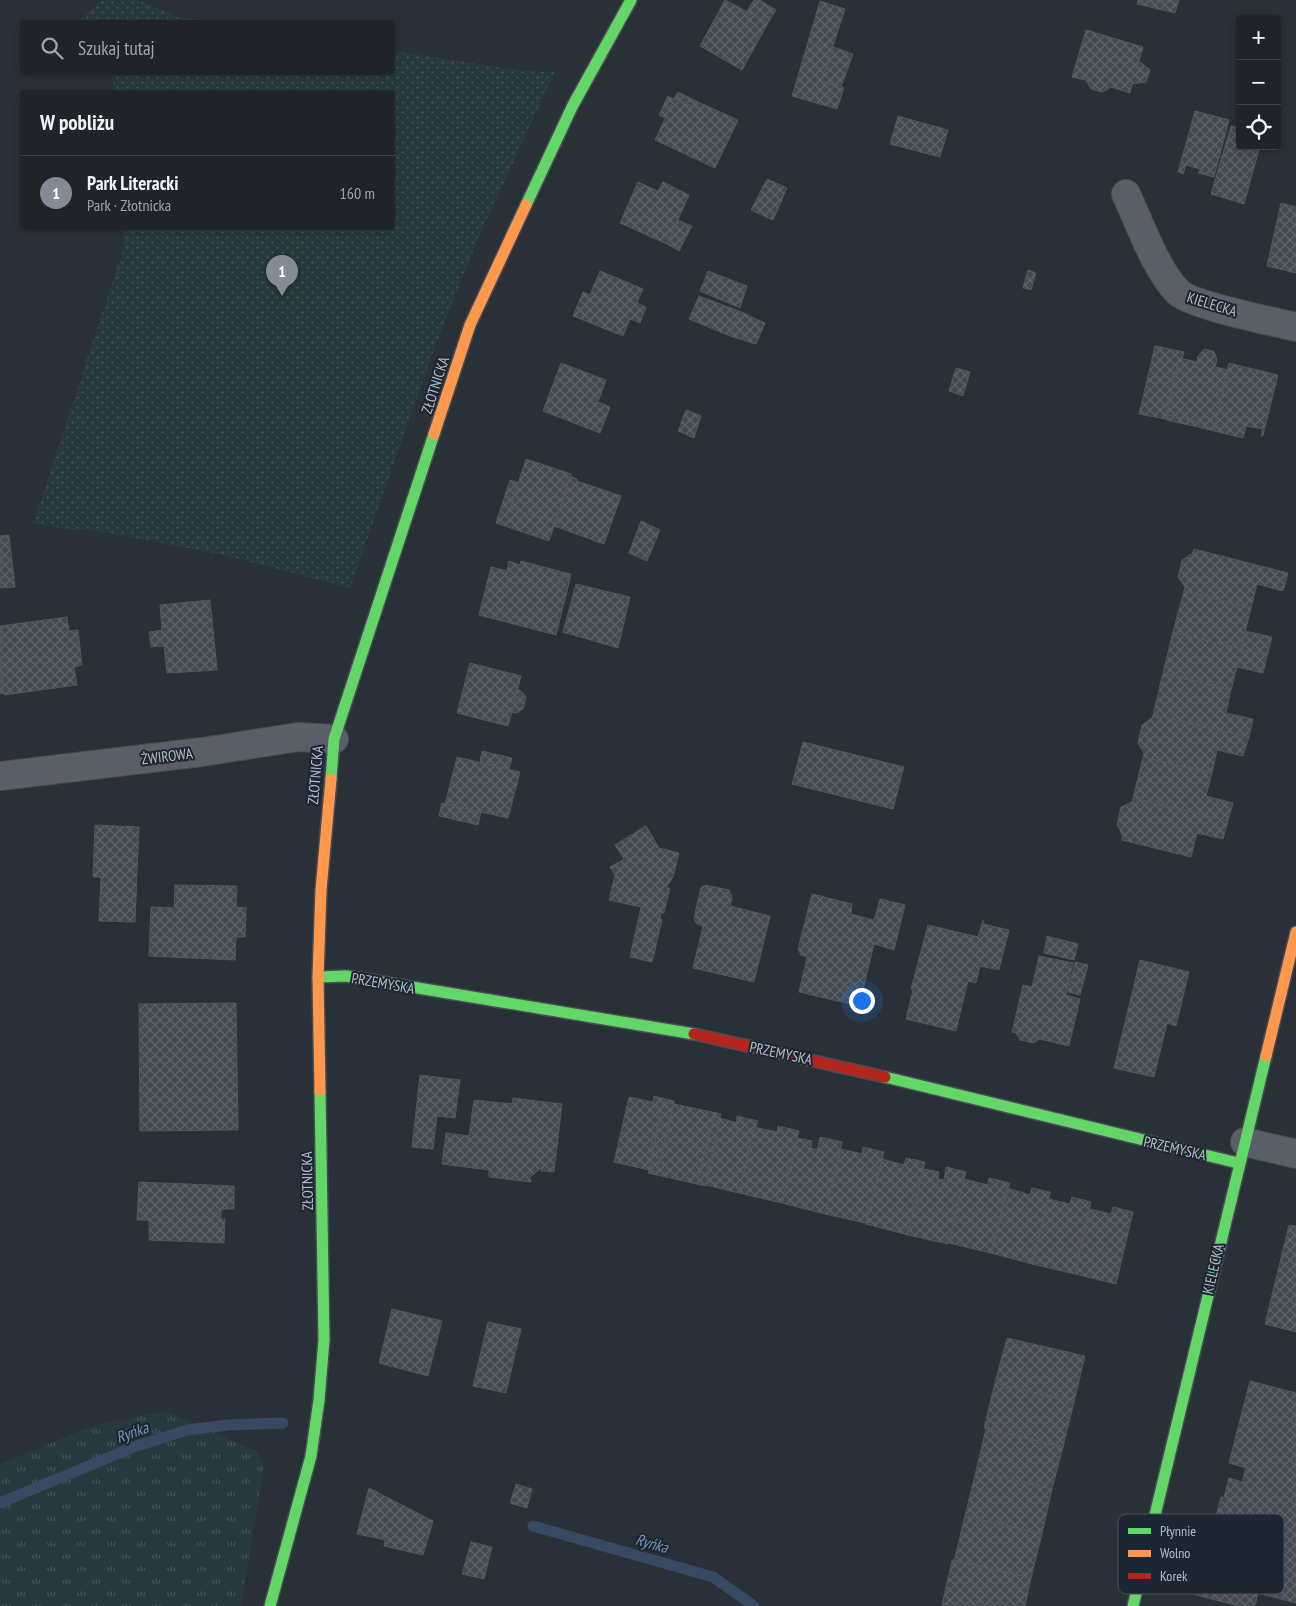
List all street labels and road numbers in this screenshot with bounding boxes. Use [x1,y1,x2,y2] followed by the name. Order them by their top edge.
[1185,287,1240,321] street label: KIELECKA
[417,353,453,416] street label: ZŁOTNICKA
[140,743,195,769] street label: ŻWIROWA
[303,744,327,805] street label: ZŁOTNICKA
[350,968,417,998] street label: PRZEMYSKA
[748,1037,815,1069] street label: PRZEMYSKA
[1142,1132,1209,1165] street label: PRZEMYSKA
[297,1150,317,1211] street label: ZŁOTNICKA
[1198,1241,1228,1296] street label: KIELECKA

